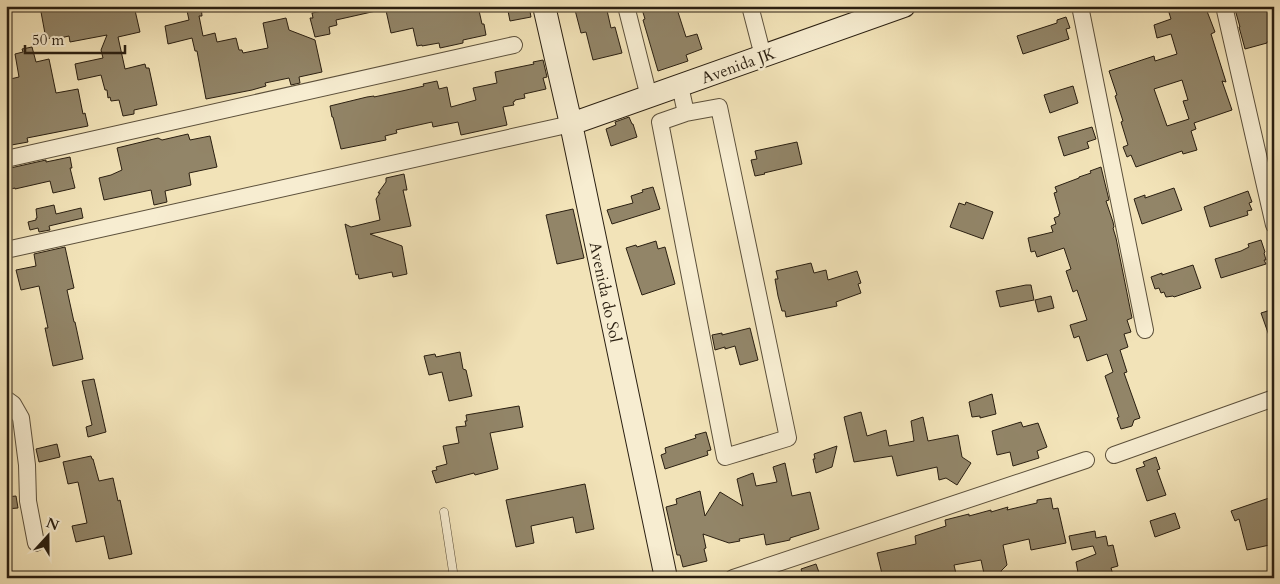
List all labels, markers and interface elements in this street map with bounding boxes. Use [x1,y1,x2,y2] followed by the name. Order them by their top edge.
[25,22,125,54] scale bar
[32,30,64,50] text: 50 m
[698,42,779,90] street label: Avenida JK
[584,240,626,345] street label: Avenida do Sol
[22,512,72,562] north arrow
[43,513,62,535] text: N

